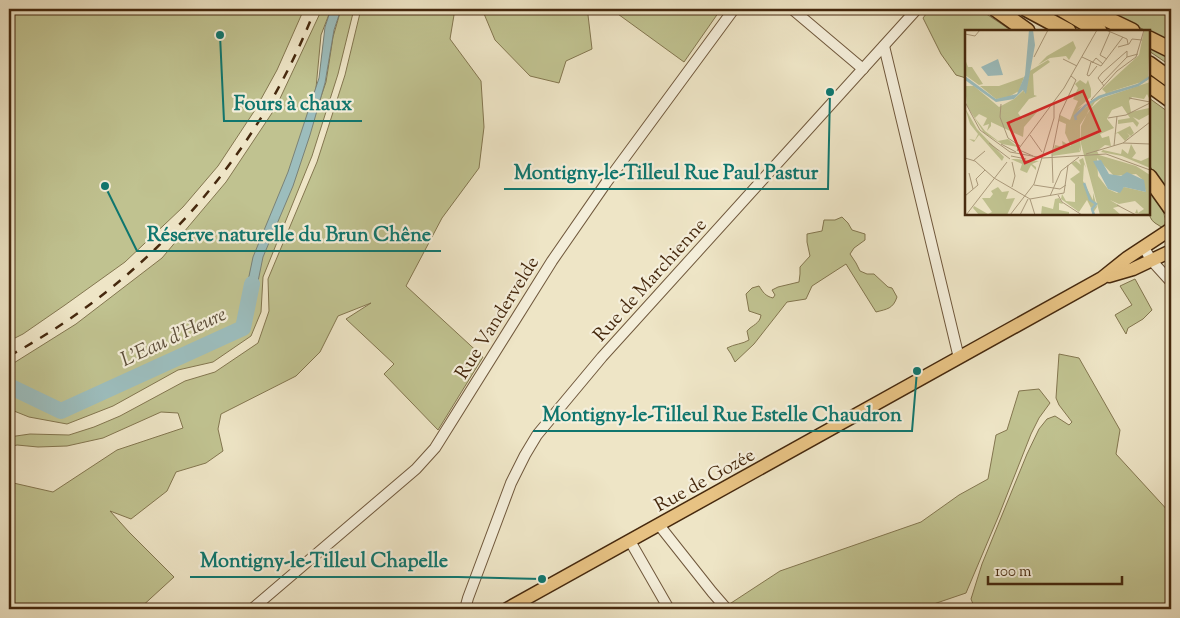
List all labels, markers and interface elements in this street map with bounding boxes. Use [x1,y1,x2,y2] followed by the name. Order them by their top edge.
[965,30,1150,215] inset map
[224,86,362,121] callout: Fours à chaux
[234,91,352,120] text: Fours à chaux
[504,154,828,189] callout: Montigny-le-Tilleul Rue Paul Pastur
[514,160,819,189] text: Montigny-le-Tilleul Rue Paul Pastur
[588,213,714,349] street label: Rue de Marchienne
[137,216,441,251] callout: Réserve naturelle du Brun Chêne
[147,222,431,251] text: Réserve naturelle du Brun Chêne
[450,252,547,385] street label: Rue Vandervelde
[116,301,232,375] water label: L'Eau d'Heure
[533,396,912,431] callout: Montigny-le-Tilleul Rue Estelle Chaudron
[542,402,902,431] text: Montigny-le-Tilleul Rue Estelle Chaudron
[650,442,761,520] street label: Rue de Gozée
[190,542,458,577] callout: Montigny-le-Tilleul Chapelle
[200,548,448,577] text: Montigny-le-Tilleul Chapelle
[988,553,1121,585] scale bar
[995,562,1032,583] text: 100 m

